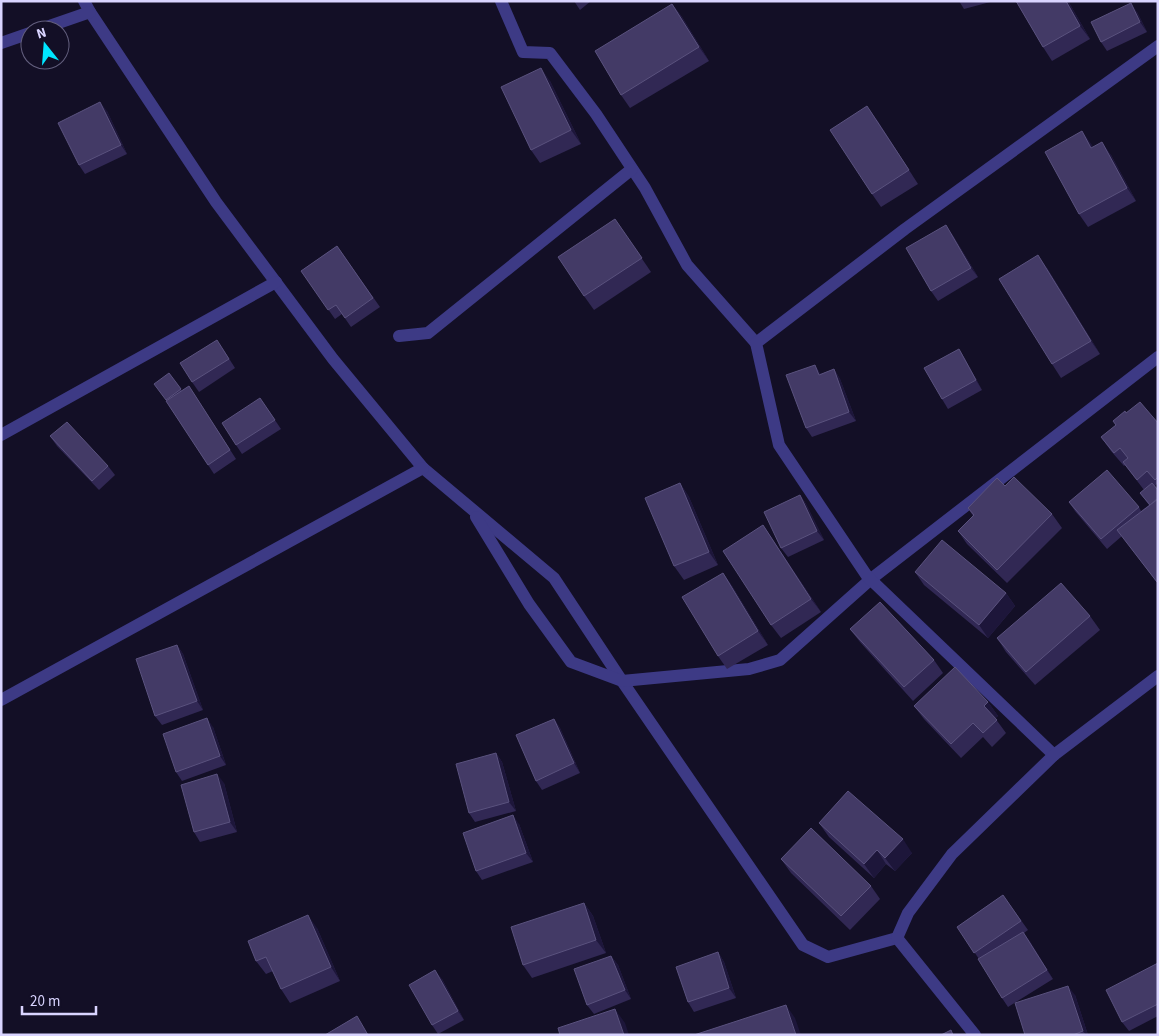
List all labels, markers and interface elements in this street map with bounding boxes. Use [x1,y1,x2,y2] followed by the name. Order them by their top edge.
[20,20,70,70] north arrow
[34,23,49,44] text: N
[22,984,96,1016] scale bar
[30,991,60,1012] text: 20 m

